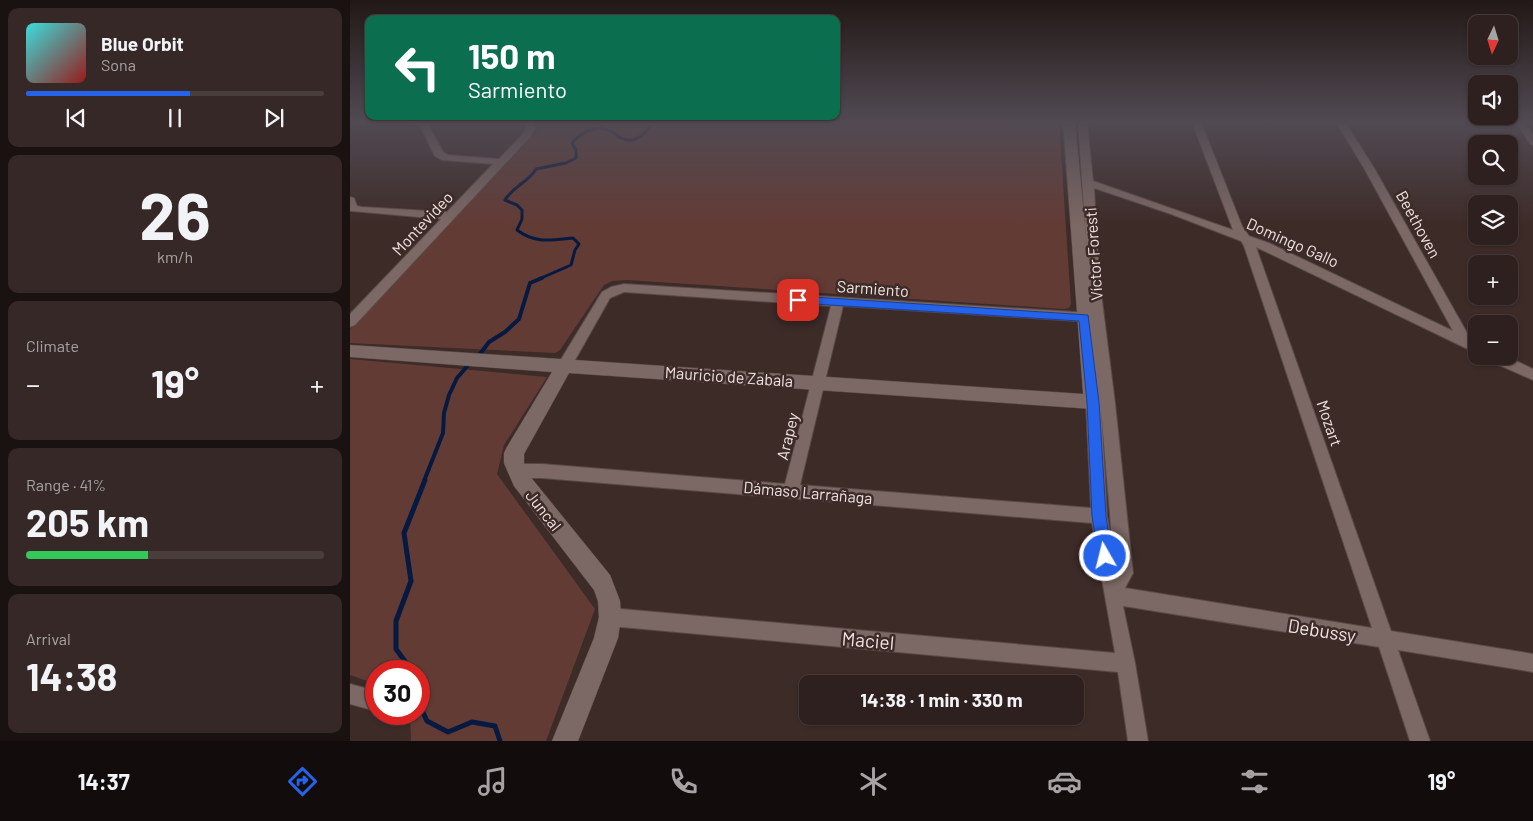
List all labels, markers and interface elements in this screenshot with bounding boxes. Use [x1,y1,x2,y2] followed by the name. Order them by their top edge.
[1468,15,1518,65] north arrow
[1468,15,1518,365] map controls
[101,32,184,55] text: Blue Orbit
[468,34,555,76] text: 150 m
[385,35,450,100] icon: left
[101,55,136,74] text: Sona
[1468,75,1518,125] button: sound
[468,76,567,102] text: Sarmiento
[62,104,90,132] icon: previous
[161,104,189,132] icon: pause
[260,104,288,132] icon: next
[1468,135,1518,185] button: search
[139,175,211,253] text: 26
[388,187,456,259] street label: Montevideo
[1393,187,1445,261] street label: Beethoven
[1468,195,1518,245] button: layers
[1080,207,1106,301] street label: Víctor Foresti
[1244,213,1342,271] street label: Domingo Gallo
[157,247,193,266] text: km/h
[1468,255,1518,305] button: +
[836,276,910,300] street label: Sarmiento
[777,279,819,321] pin
[784,286,812,314] icon: arrive
[1468,315,1518,365] button: −
[26,336,79,355] text: Climate
[151,360,199,406] text: 19°
[664,362,794,390] street label: Mauricio de Zabala
[26,367,40,401] text: −
[310,367,324,401] text: +
[1313,398,1347,448] street label: Mozart
[772,410,802,462] street label: Arapey
[26,475,106,494] text: Range · 41%
[743,477,873,507] street label: Dámaso Larrañaga
[522,486,566,534] street label: Juncal
[26,499,149,545] text: 205 km
[1078,529,1130,581] position arrow
[1286,613,1358,647] street label: Debussy
[841,626,895,654] street label: Maciel
[26,629,71,648] text: Arrival
[26,653,117,699] text: 14:38
[365,660,430,725] speed limit sign: 30
[860,688,1023,711] text: 14:38 · 1 min · 330 m
[285,764,320,799] icon: directions
[475,764,510,799] icon: music
[666,764,701,799] icon: phone
[856,764,891,799] icon: climate
[1047,764,1082,799] icon: car
[1237,764,1272,799] icon: filters
[78,768,130,794] text: 14:37
[1427,768,1455,794] text: 19°

